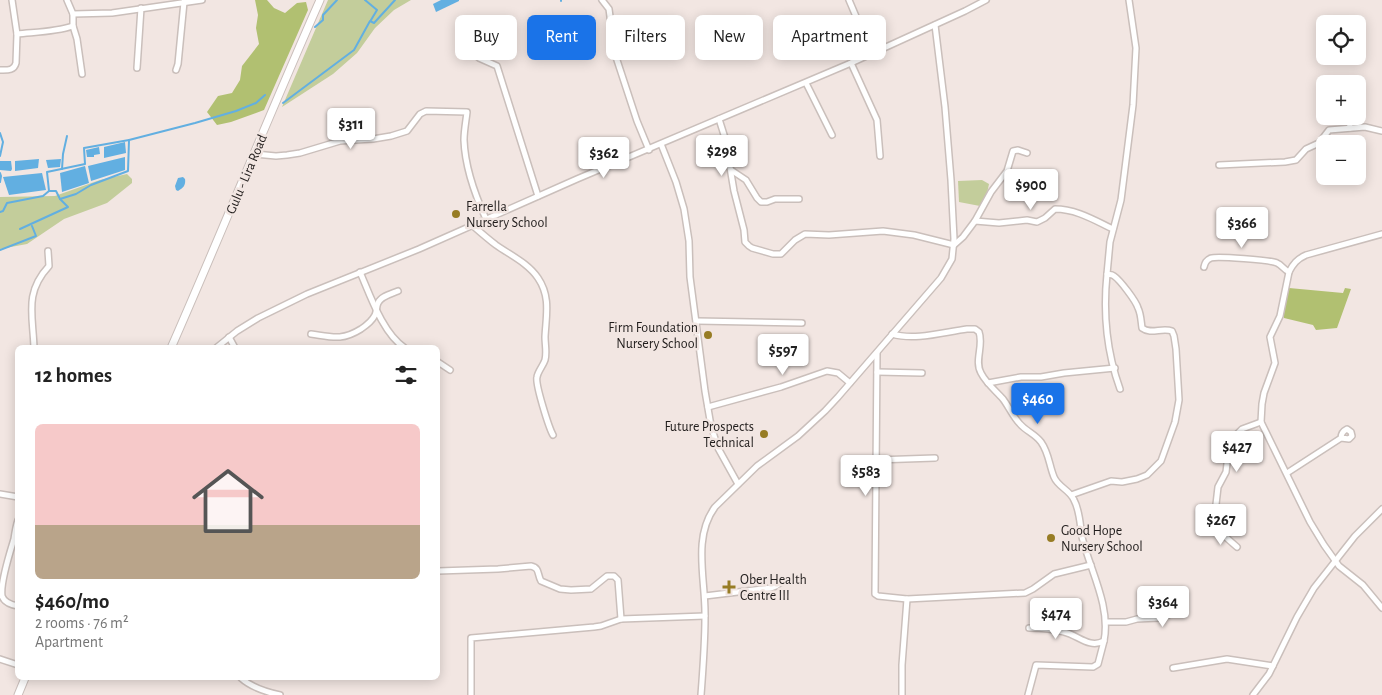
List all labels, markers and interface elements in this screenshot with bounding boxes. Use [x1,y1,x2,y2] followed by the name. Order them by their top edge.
[455,15,517,60] chip: Buy
[527,15,596,60] chip: Rent
[606,15,685,60] chip: Filters
[695,15,763,60] chip: New
[773,15,886,60] chip: Apartment
[1316,15,1366,185] map controls
[1316,15,1366,65] button: locate
[1316,75,1366,125] button: +
[321,108,381,150] pin: $311
[338,116,364,132] text: $311
[224,133,270,216] street label: Gulu - Lira Road
[692,134,752,177] pin: $298
[1316,135,1366,185] button: −
[574,136,634,179] pin: $362
[707,143,737,159] text: $298
[589,145,619,161] text: $362
[1001,168,1061,211] pin: $900
[1015,177,1047,193] text: $900
[466,200,548,230] place label: Farrella Nursery School
[1212,206,1272,249] pin: $366
[450,208,462,220] marker: Farrella Nursery School
[1227,215,1257,231] text: $366
[608,321,698,351] place label: Firm Foundation Nursery School
[702,329,714,341] marker: Firm Foundation Nursery School
[753,334,813,376] pin: $597
[769,342,797,358] text: $597
[392,361,420,389] icon: filters
[35,365,112,386] text: 12 homes
[1008,382,1068,425] pin: $460
[1022,391,1054,407] text: $460
[664,420,754,450] place label: Future Prospects Technical
[758,428,770,440] marker: Future Prospects Technical
[1207,430,1267,473] pin: $427
[1222,439,1252,455] text: $427
[836,454,896,497] pin: $583
[183,456,273,546] icon: home
[852,463,880,479] text: $583
[1191,504,1251,546] pin: $267
[1206,512,1236,528] text: $267
[1061,524,1143,554] place label: Good Hope Nursery School
[1045,532,1057,544] marker: Good Hope Nursery School
[740,573,807,603] place label: Ober Health Centre III
[722,580,736,594] marker: Ober Health Centre III
[1133,586,1193,628] pin: $364
[35,591,109,612] text: $460/mo
[1148,594,1178,610] text: $364
[1026,598,1086,640] pin: $474
[1041,606,1071,622] text: $474
[35,615,129,631] text: 2 rooms · 76 m²
[35,634,103,650] text: Apartment

